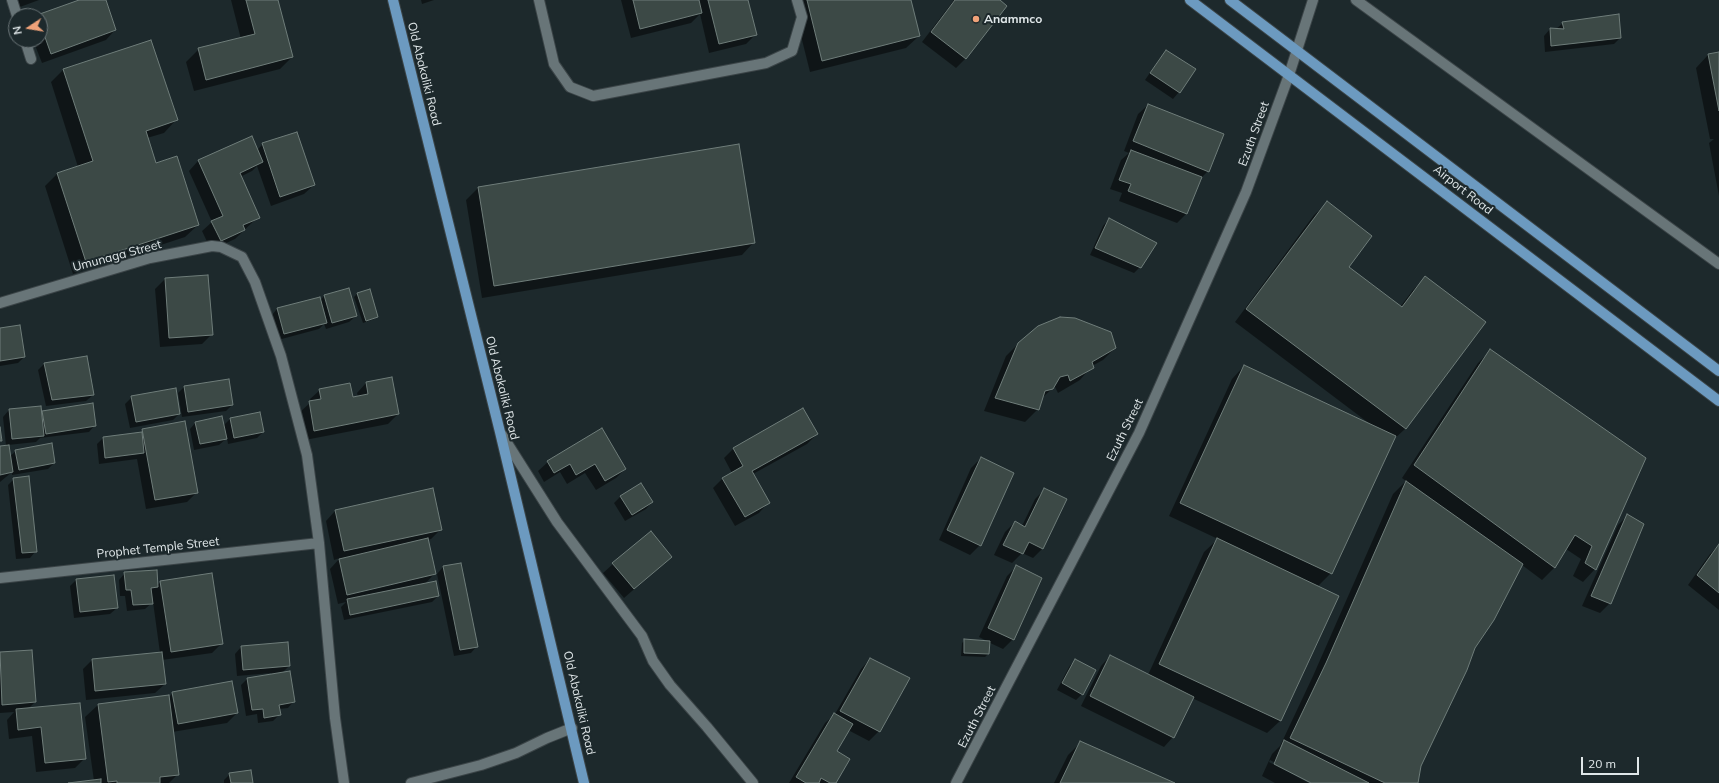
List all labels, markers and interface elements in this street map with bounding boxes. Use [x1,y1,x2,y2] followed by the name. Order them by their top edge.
[8,8,48,48] north arrow
[984,12,1042,26] place label: Anammco
[971,14,981,24] marker: Anammco
[404,21,444,127] street label: Old Abakaliki Road
[10,25,25,36] text: N
[1236,100,1272,168] street label: Ezuth Street
[1430,162,1496,218] street label: Airport Road
[71,237,163,275] street label: Umunaga Street
[482,335,522,441] street label: Old Abakaliki Road
[1104,396,1146,464] street label: Ezuth Street
[96,534,220,562] street label: Prophet Temple Street
[560,650,598,756] street label: Old Abakaliki Road
[955,684,999,750] street label: Ezuth Street
[1583,749,1641,775] scale bar
[1588,756,1616,771] text: 20 m

